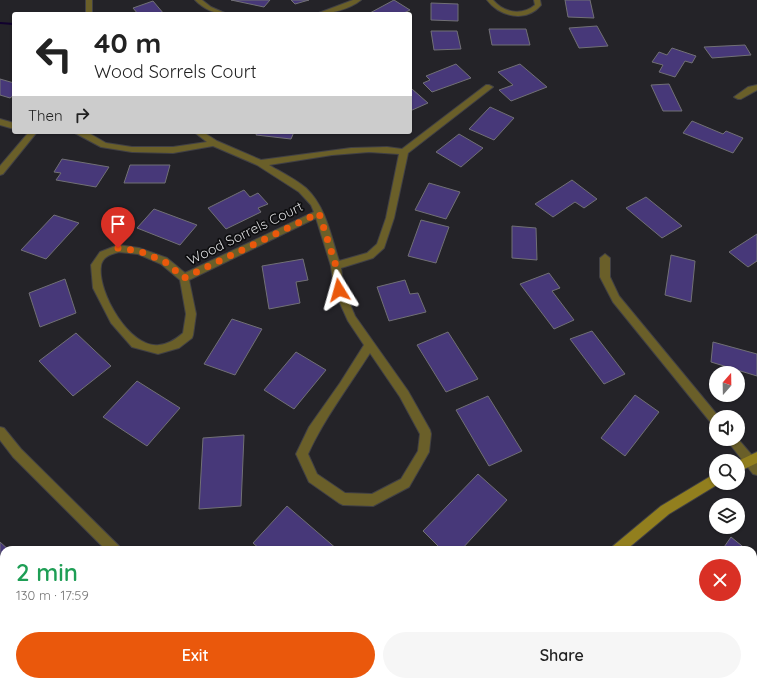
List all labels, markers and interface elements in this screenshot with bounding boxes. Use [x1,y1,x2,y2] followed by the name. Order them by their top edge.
[94,25,161,60] text: 40 m
[28,28,80,80] icon: left
[94,60,257,83] text: Wood Sorrels Court
[71,104,93,126] icon: right
[28,106,63,125] text: Then
[184,197,306,269] street label: Wood Sorrels Court
[101,207,135,248] pin
[107,213,129,235] icon: arrive
[318,269,360,311] position arrow
[709,366,745,402] north arrow
[709,366,745,534] map controls
[709,410,745,446] button: sound
[709,454,745,490] button: search
[709,498,745,534] button: layers
[16,557,78,587] text: 2 min
[699,559,741,601] button: close
[16,587,89,603] text: 130 m · 17:59
[16,632,375,678] button: Exit
[383,632,741,678] button: Share

